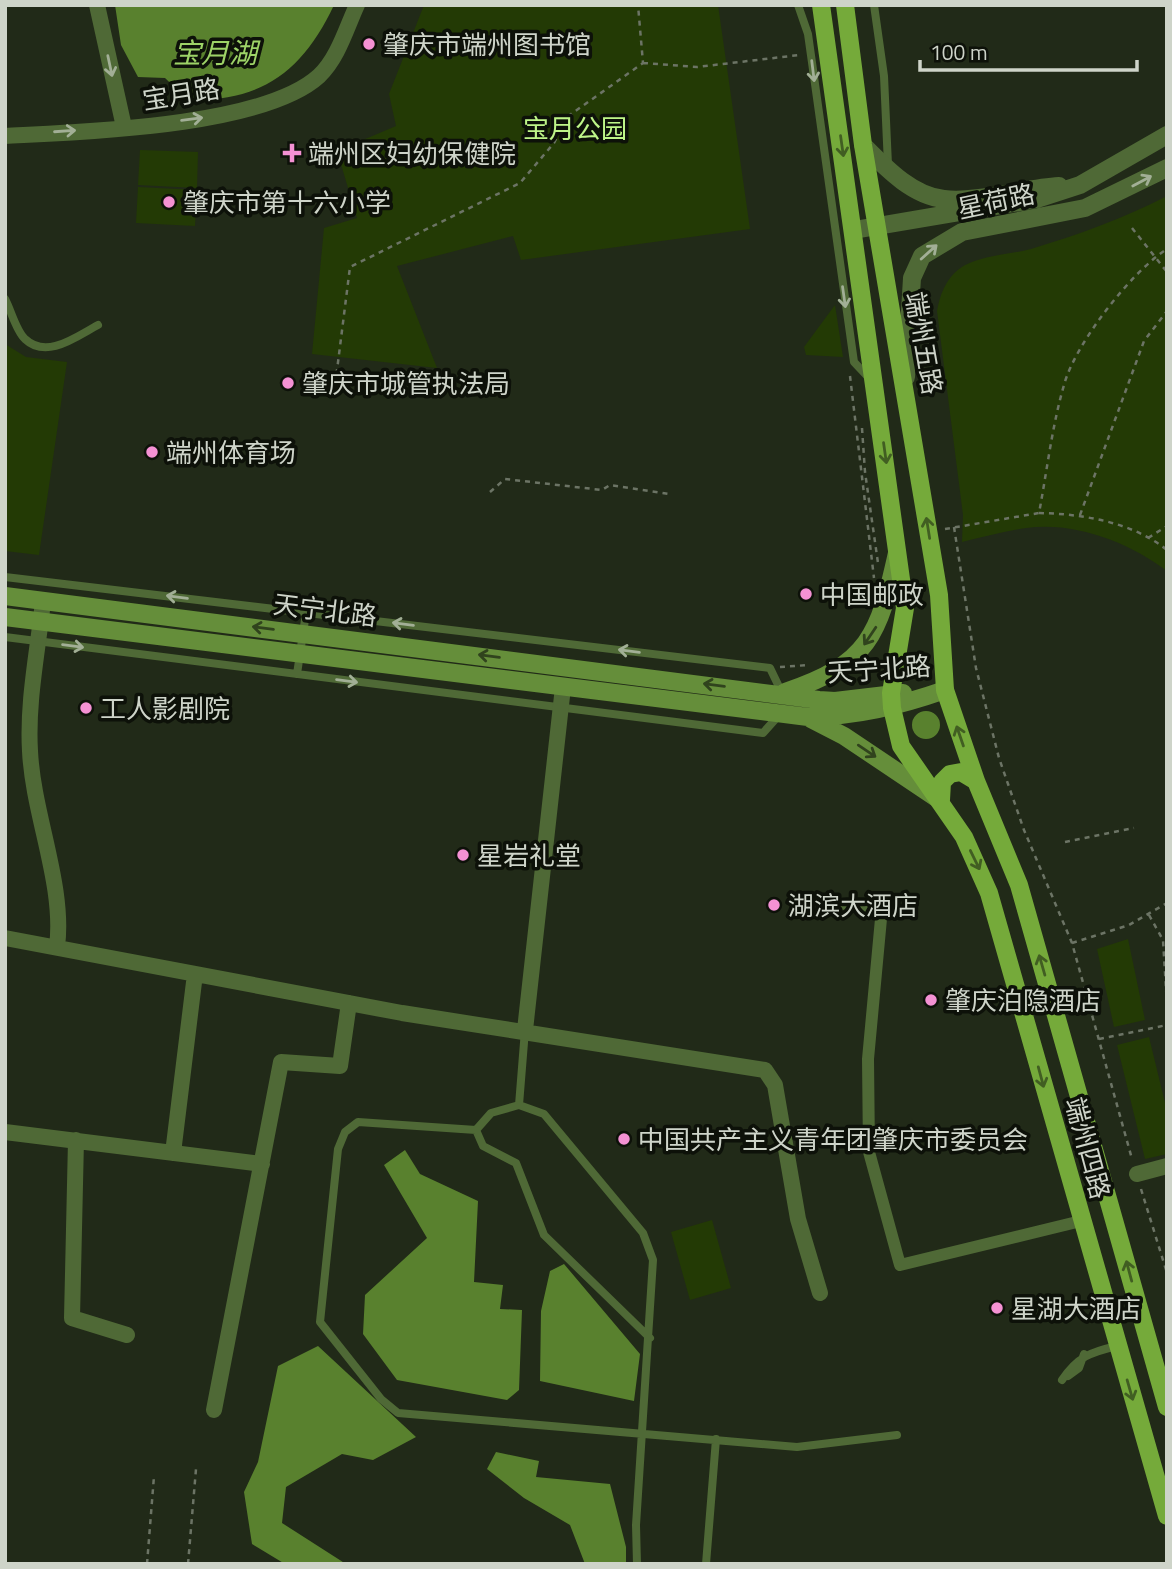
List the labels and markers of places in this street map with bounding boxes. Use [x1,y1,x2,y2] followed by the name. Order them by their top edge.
[383,25,591,64] place label: 肇庆市端州图书馆
[361,36,377,52] marker: 肇庆市端州图书馆
[308,134,516,173] place label: 端州区妇幼保健院
[282,143,302,163] marker: 端州区妇幼保健院
[183,183,391,222] place label: 肇庆市第十六小学
[161,194,177,210] marker: 肇庆市第十六小学
[302,364,510,403] place label: 肇庆市城管执法局
[280,375,296,391] marker: 肇庆市城管执法局
[166,433,296,472] place label: 端州体育场
[144,444,160,460] marker: 端州体育场
[820,575,924,614] place label: 中国邮政
[798,586,814,602] marker: 中国邮政
[100,689,230,728] place label: 工人影剧院
[78,700,94,716] marker: 工人影剧院
[477,836,581,875] place label: 星岩礼堂
[455,847,471,863] marker: 星岩礼堂
[788,886,918,925] place label: 湖滨大酒店
[766,897,782,913] marker: 湖滨大酒店
[945,981,1101,1020] place label: 肇庆泊隐酒店
[923,992,939,1008] marker: 肇庆泊隐酒店
[638,1120,1028,1159] place label: 中国共产主义青年团肇庆市委员会
[616,1131,632,1147] marker: 中国共产主义青年团肇庆市委员会
[1011,1289,1141,1328] place label: 星湖大酒店
[989,1300,1005,1316] marker: 星湖大酒店

